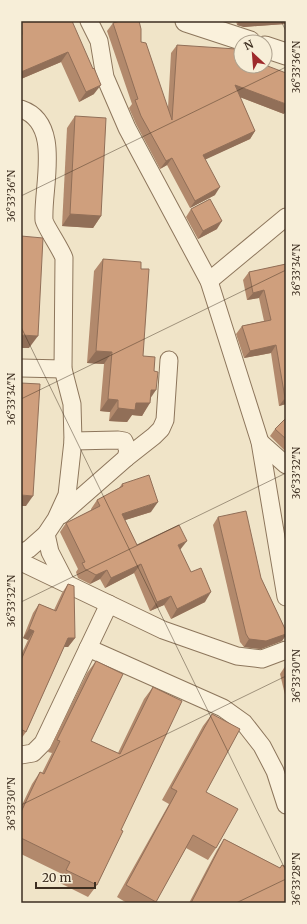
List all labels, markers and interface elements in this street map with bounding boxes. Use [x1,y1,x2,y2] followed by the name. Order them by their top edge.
[233,34,273,74] north arrow
[242,37,256,53] text: N
[290,40,303,93] text: 36°33'36"N
[5,169,18,222] text: 36°33'36"N
[290,244,303,296] text: 36°33'34"N
[5,373,18,425] text: 36°33'34"N
[290,446,303,499] text: 36°33'32"N
[5,574,18,627] text: 36°33'32"N
[290,649,303,703] text: 36°33'30"N
[5,777,18,831] text: 36°33'30"N
[290,852,303,906] text: 36°33'28"N
[36,864,95,890] scale bar
[42,870,71,885] text: 20 m

